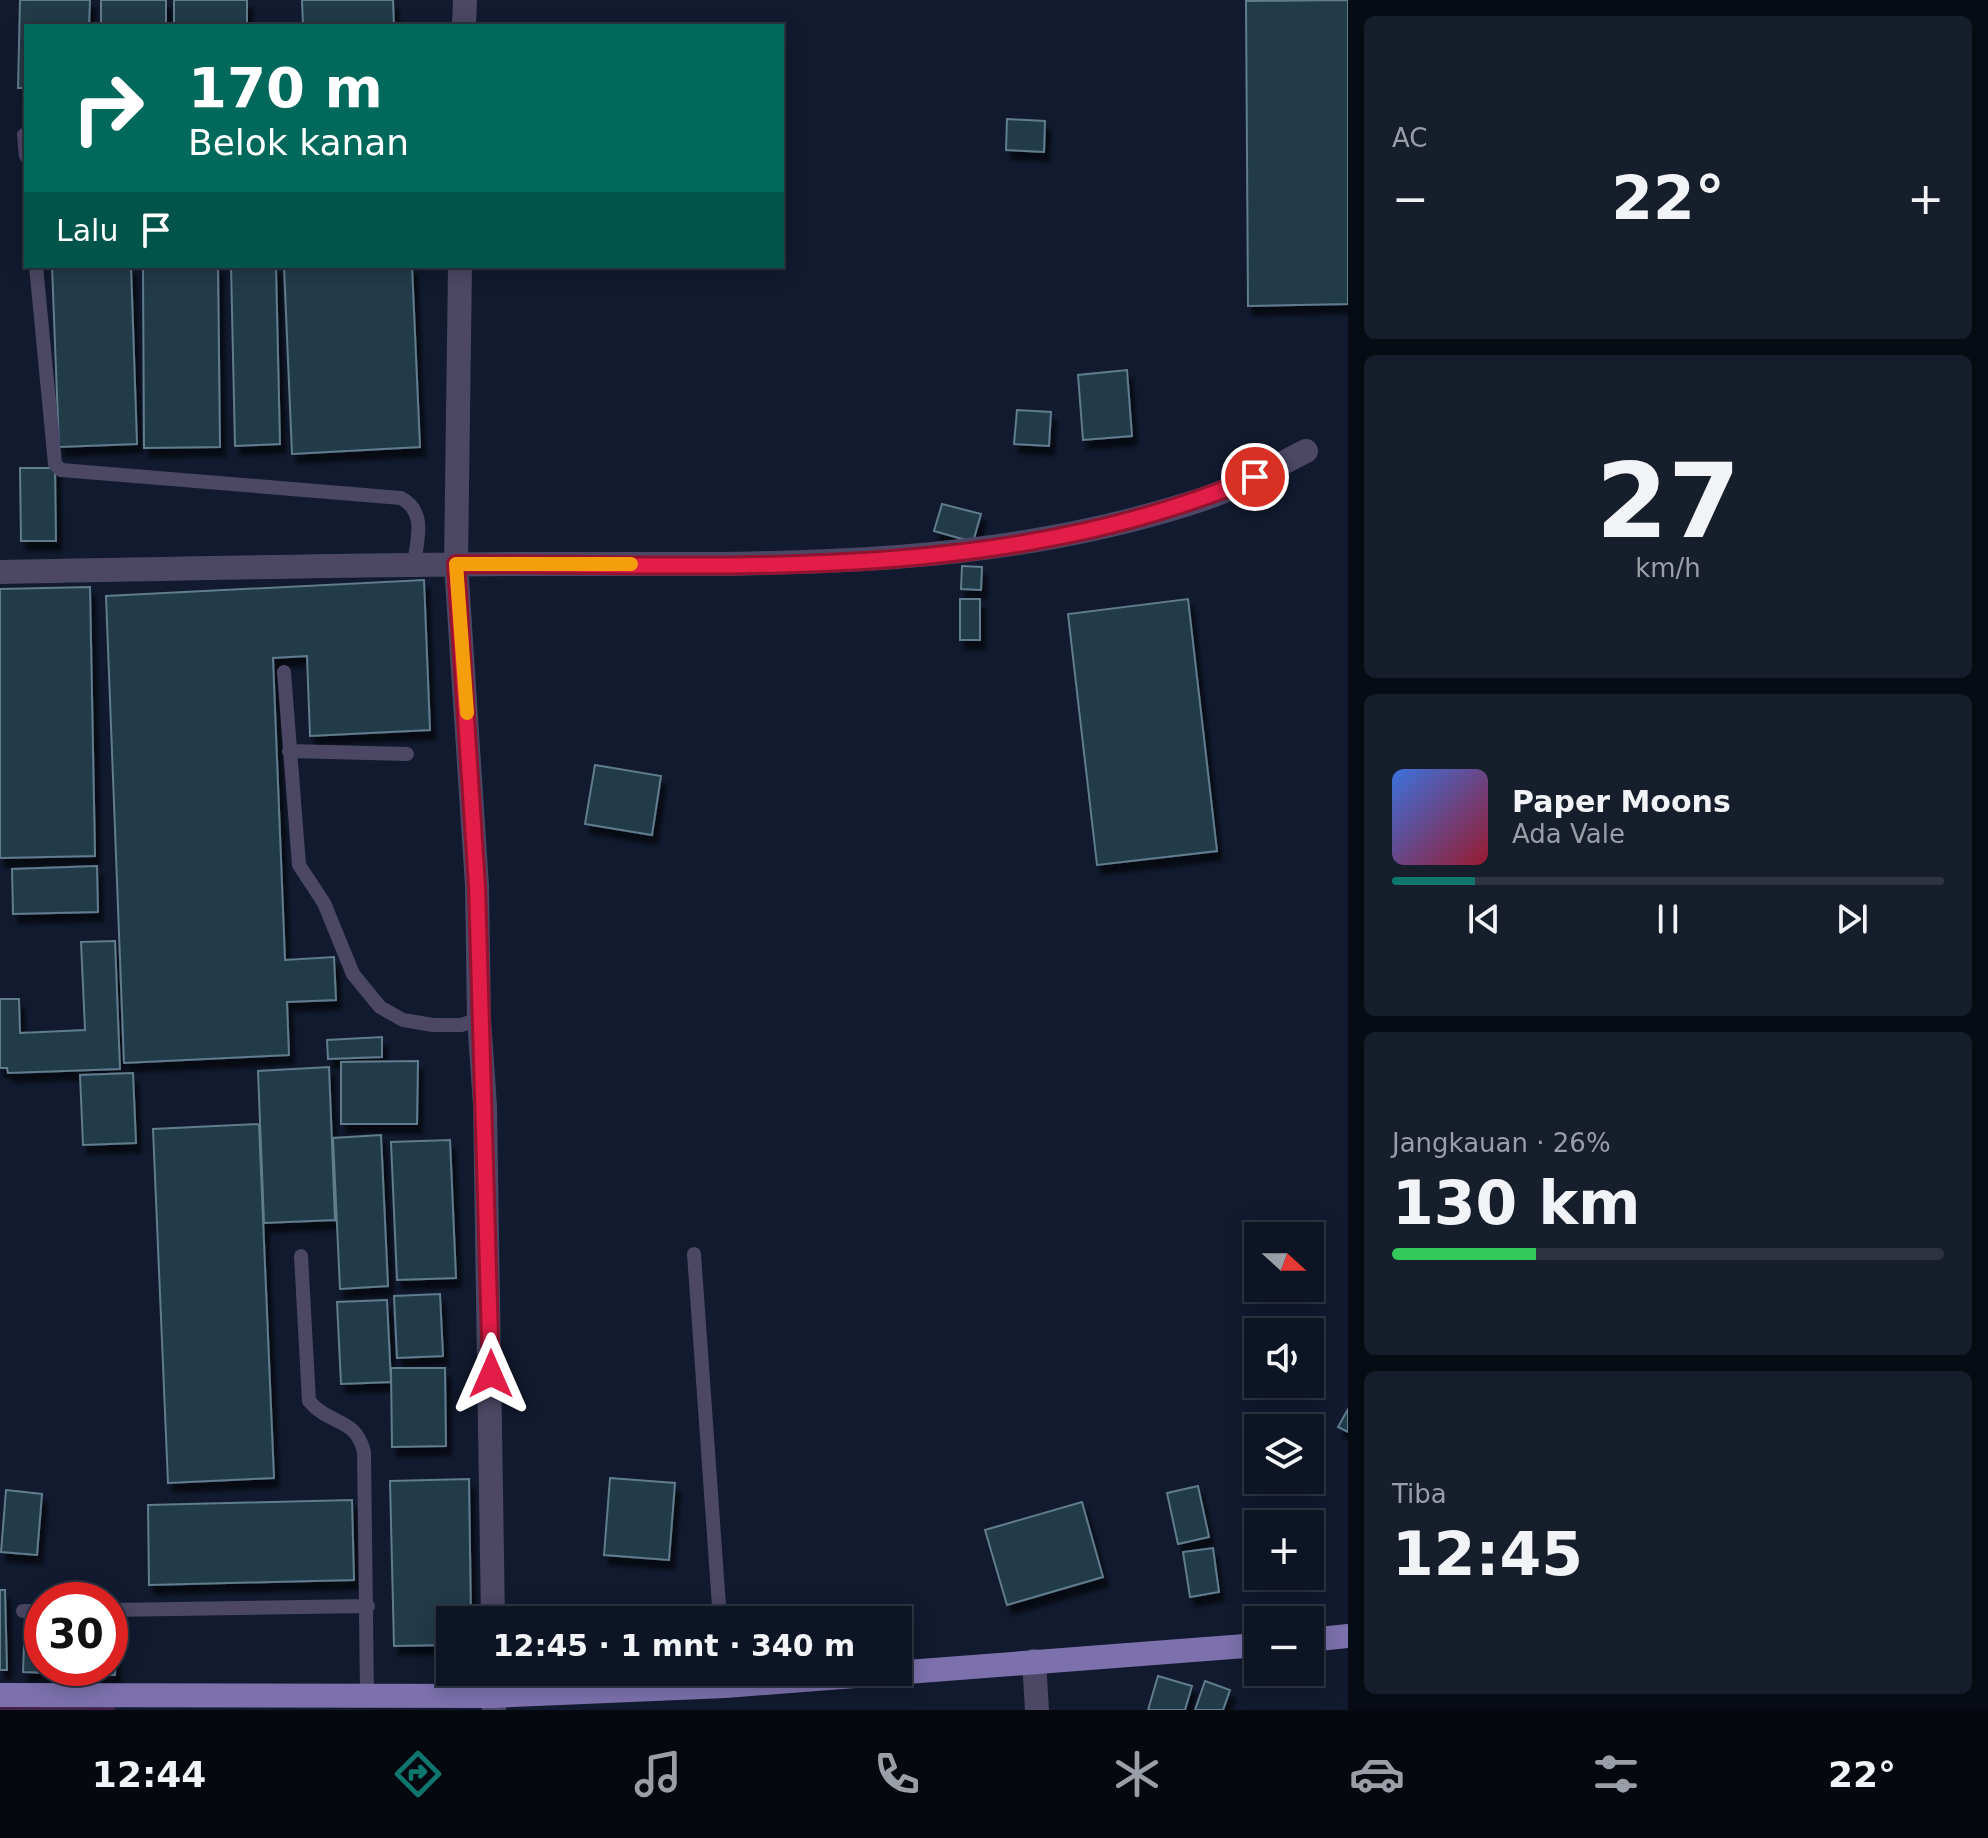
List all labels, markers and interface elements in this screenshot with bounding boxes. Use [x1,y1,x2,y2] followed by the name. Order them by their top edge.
[188,55,383,120] text: 170 m
[56,56,160,160] icon: right
[188,122,409,163] text: Belok kanan
[1392,123,1427,153] text: AC
[1611,163,1725,233] text: 22°
[1392,173,1429,224] text: −
[1907,173,1944,224] text: +
[134,208,178,252] icon: arrive
[56,213,118,248] text: Lalu
[1596,440,1740,562] text: 27
[1221,443,1289,511] pin
[1233,455,1277,499] icon: arrive
[1635,553,1701,583] text: km/h
[1512,784,1731,819] text: Paper Moons
[1512,819,1625,849] text: Ada Vale
[1462,897,1506,941] icon: previous
[1646,897,1690,941] icon: pause
[1830,897,1874,941] icon: next
[1392,1128,1611,1158] text: Jangkauan · 26%
[1392,1168,1641,1238] text: 130 km
[1244,1222,1324,1302] north arrow
[1244,1222,1324,1686] map controls
[1244,1318,1324,1398] button: sound
[449,1332,533,1416] position arrow
[1244,1414,1324,1494] button: layers
[1392,1479,1447,1509] text: Tiba
[1244,1510,1324,1590] button: +
[1392,1519,1583,1589] text: 12:45
[24,1582,128,1686] speed limit sign: 30
[1244,1606,1324,1686] button: −
[493,1628,855,1663] text: 12:45 · 1 mnt · 340 m
[390,1746,446,1802] icon: directions
[630,1746,686,1802] icon: music
[869,1746,925,1802] icon: phone
[1109,1746,1165,1802] icon: climate
[1349,1746,1405,1802] icon: car
[1588,1746,1644,1802] icon: filters
[92,1754,206,1795] text: 12:44
[1828,1754,1896,1795] text: 22°

